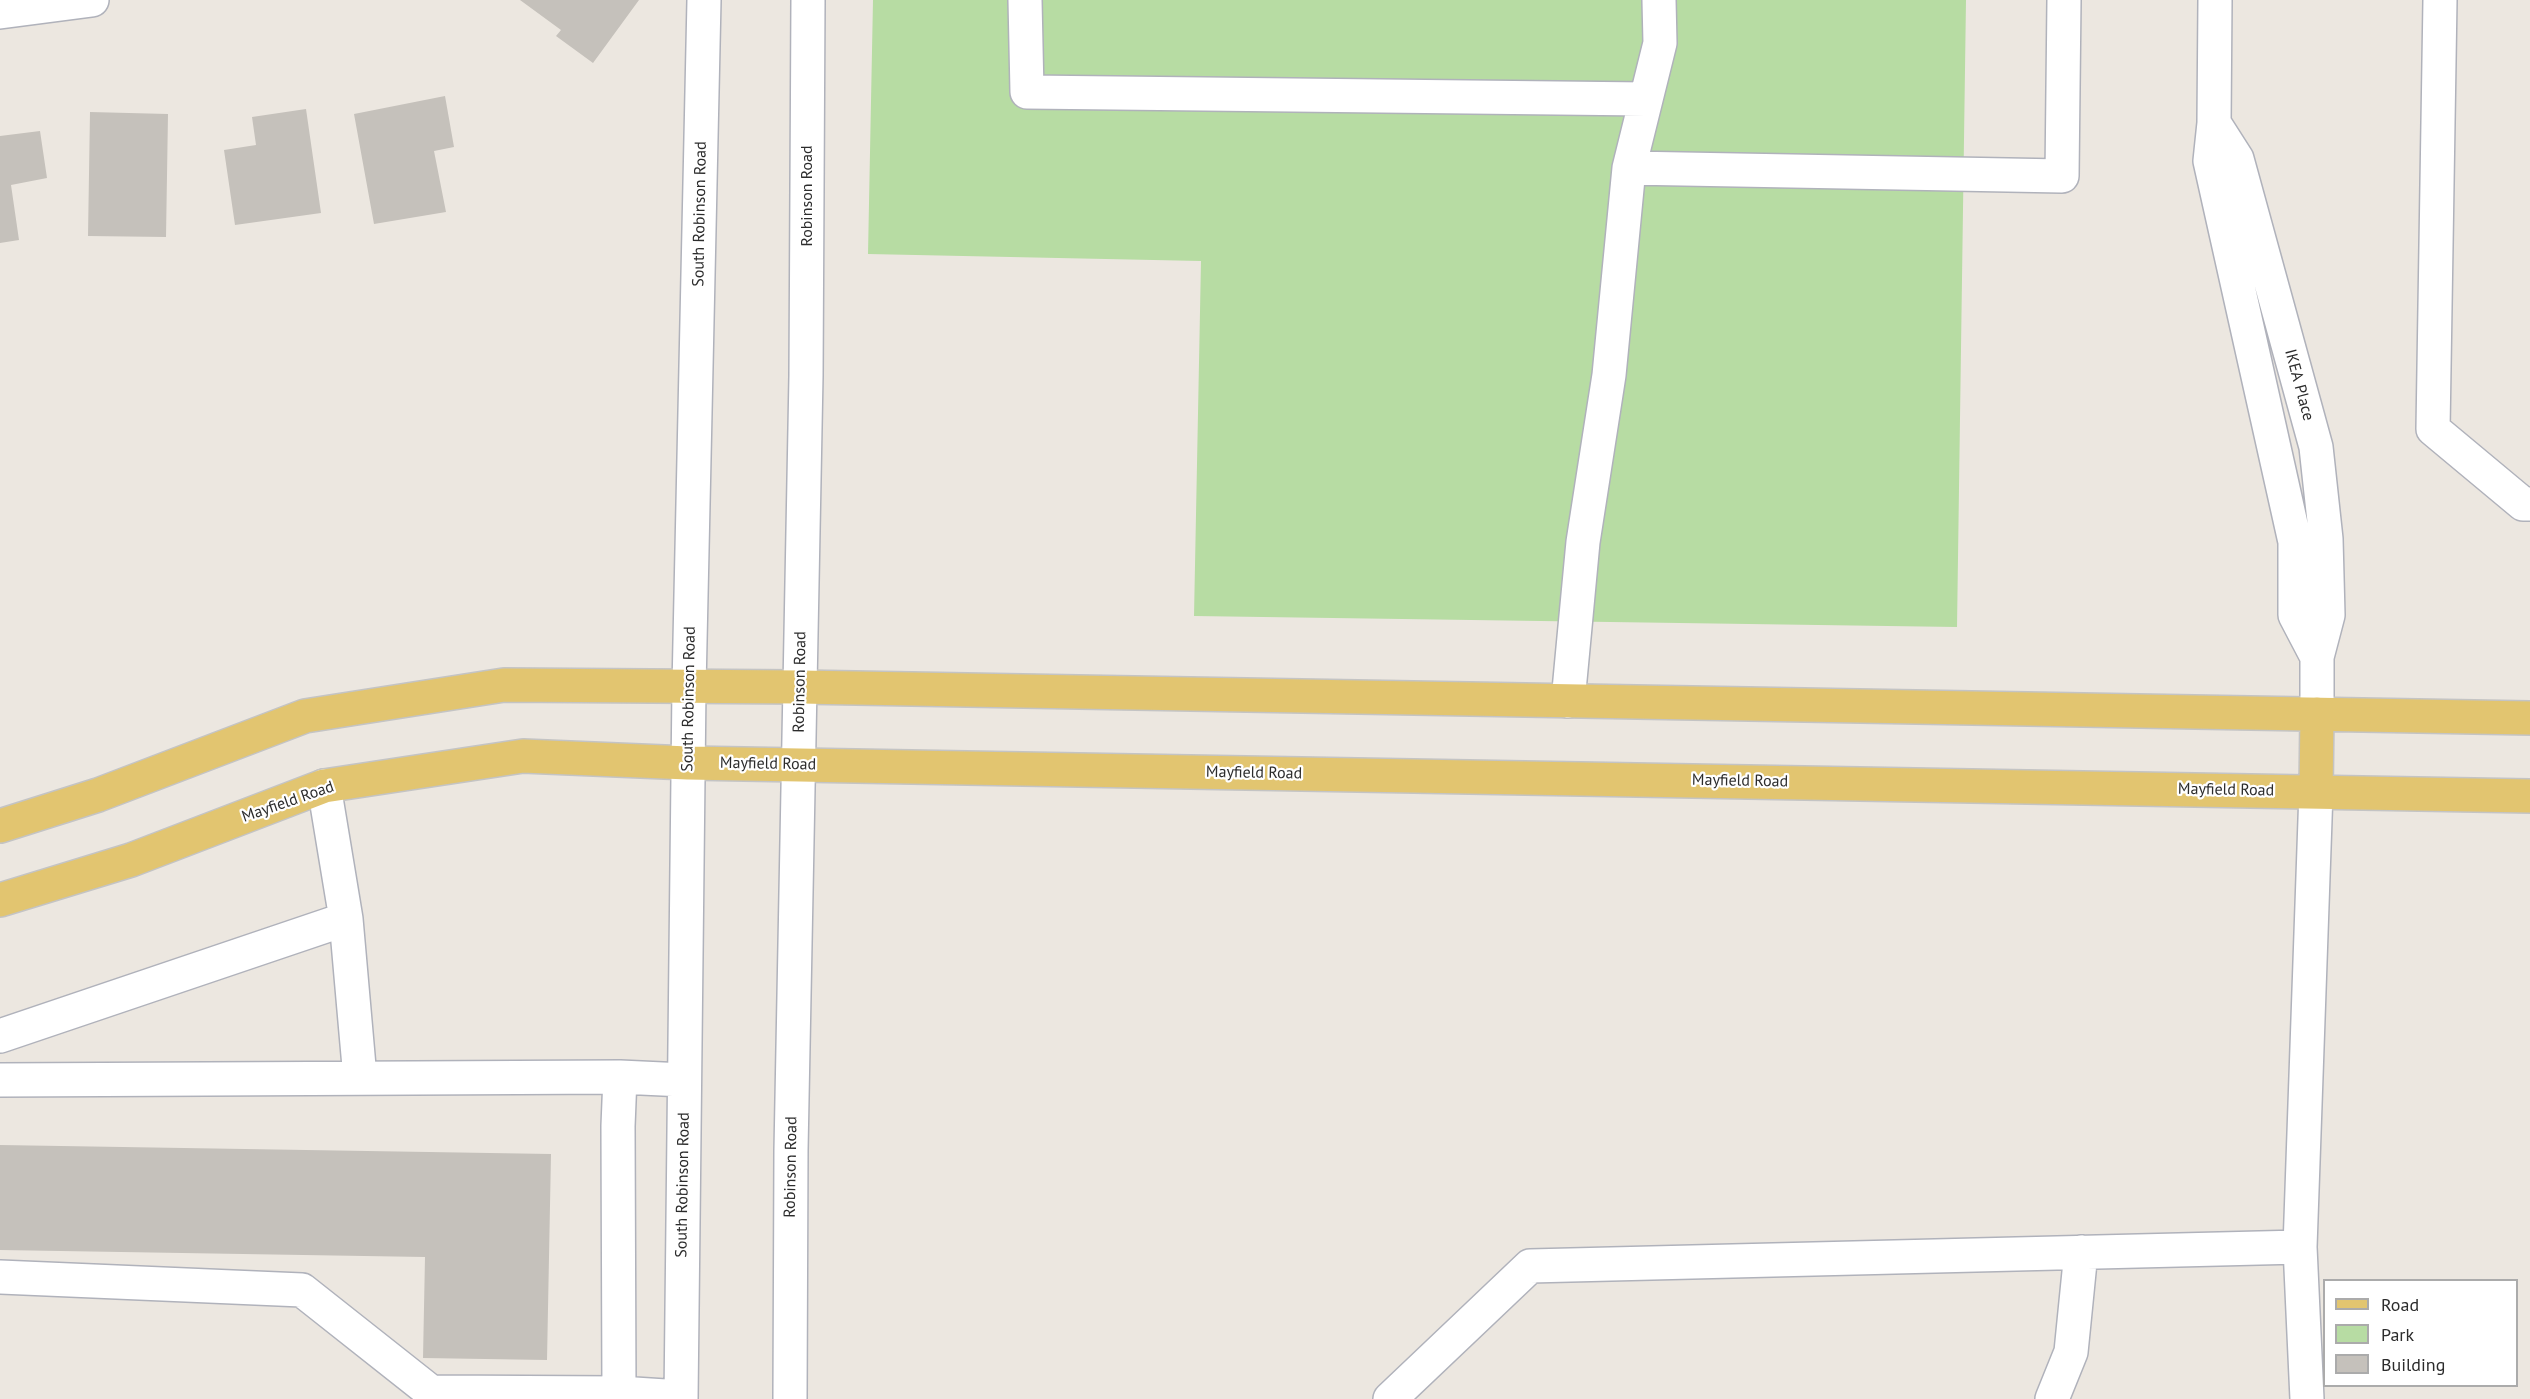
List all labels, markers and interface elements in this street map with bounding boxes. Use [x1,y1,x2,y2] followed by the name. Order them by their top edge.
[689,141,711,287] street label: South Robinson Road
[797,145,817,247] street label: Robinson Road
[2280,347,2318,423] street label: IKEA Place
[678,626,700,772] street label: South Robinson Road
[790,631,810,733] street label: Robinson Road
[720,754,816,774] street label: Mayfield Road
[1206,763,1302,783] street label: Mayfield Road
[1692,771,1788,791] street label: Mayfield Road
[239,777,337,827] street label: Mayfield Road
[2178,780,2274,800] street label: Mayfield Road
[672,1112,694,1258] street label: South Robinson Road
[781,1116,801,1218] street label: Robinson Road
[2323,1279,2518,1387] legend
[2381,1293,2419,1316] text: Road
[2381,1323,2414,1346] text: Park
[2381,1353,2445,1376] text: Building

